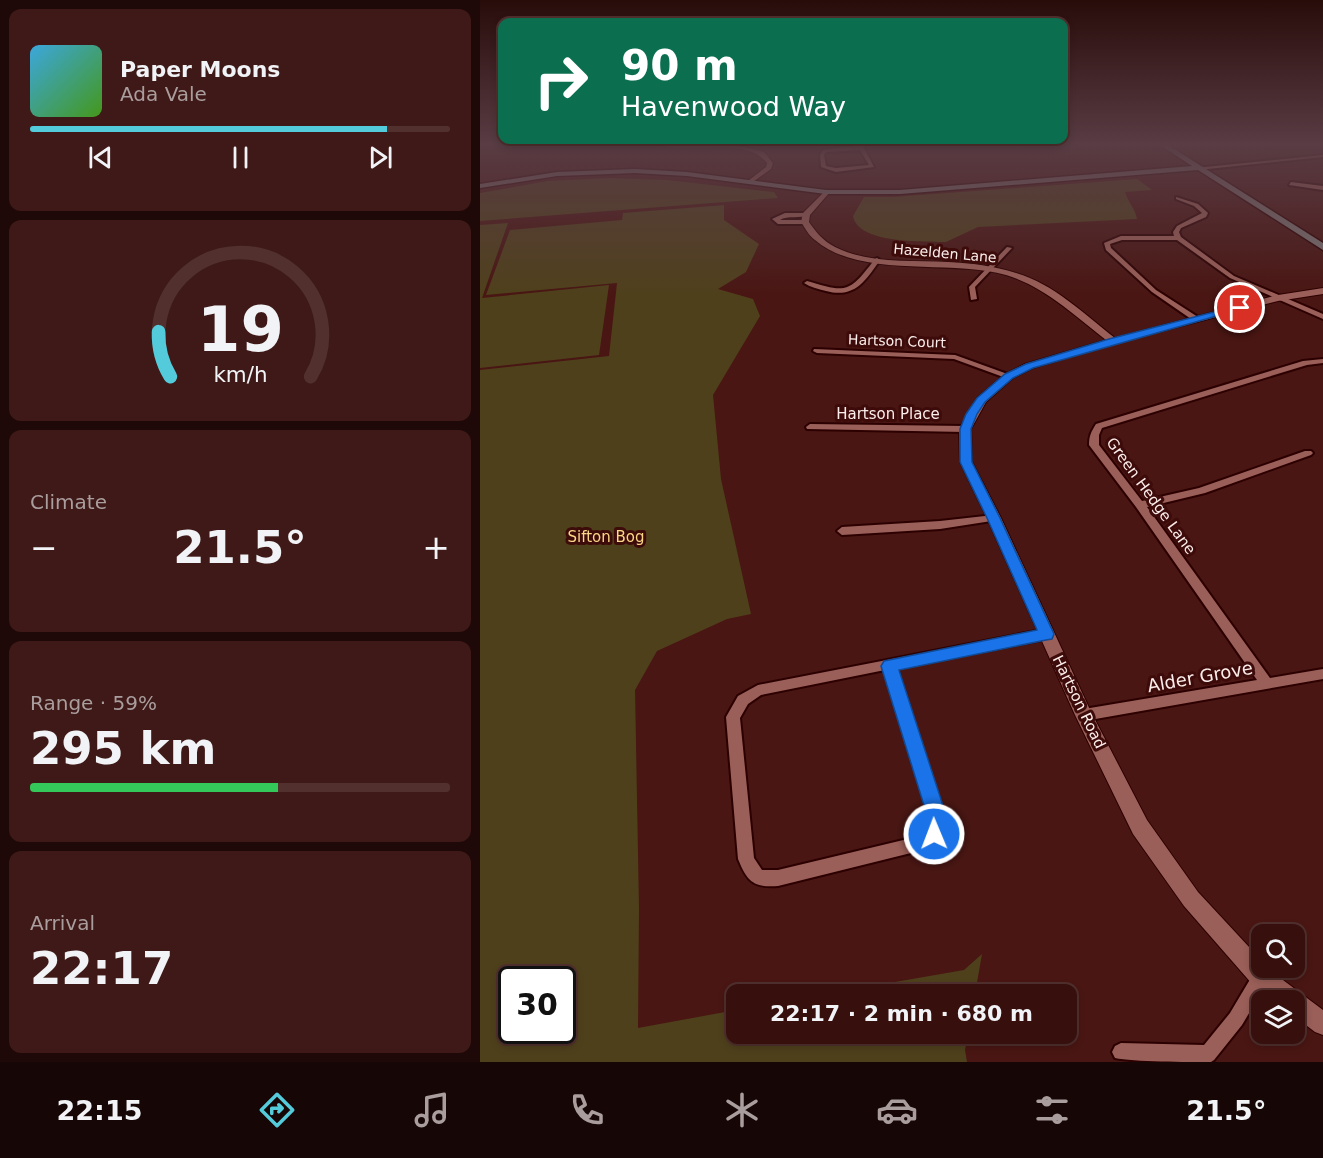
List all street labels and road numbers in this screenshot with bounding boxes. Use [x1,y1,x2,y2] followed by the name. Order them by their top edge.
[893,241,997,265] street label: Hazelden Lane
[848,331,947,351] street label: Hartson Court
[836,405,940,423] street label: Hartson Place
[1103,434,1199,558] street label: Green Hedge Lane
[1049,652,1109,752] street label: Hartson Road
[1146,657,1254,696] street label: Alder Grove

